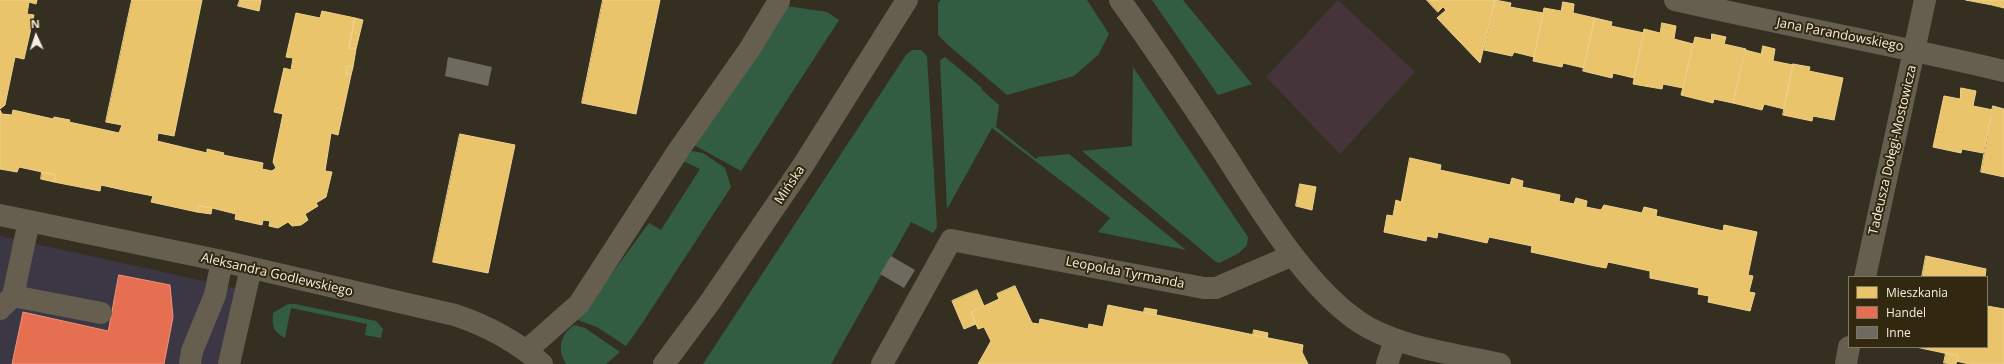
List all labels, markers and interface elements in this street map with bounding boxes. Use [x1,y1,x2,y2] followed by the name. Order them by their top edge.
[1775,15,1905,55] street label: Jana Parandowskiego
[16,16,56,56] north arrow
[30,16,40,31] text: N
[1866,64,1920,236] street label: Tadeusza Dołęgi-Mostowicza
[771,163,809,207] street label: Mińska
[200,250,354,300] street label: Aleksandra Godlewskiego
[1064,254,1186,292] street label: Leopolda Tyrmanda
[1848,276,1988,348] legend
[1886,284,1948,301] text: Mieszkania
[1886,304,1926,321] text: Handel
[1886,324,1911,341] text: Inne

